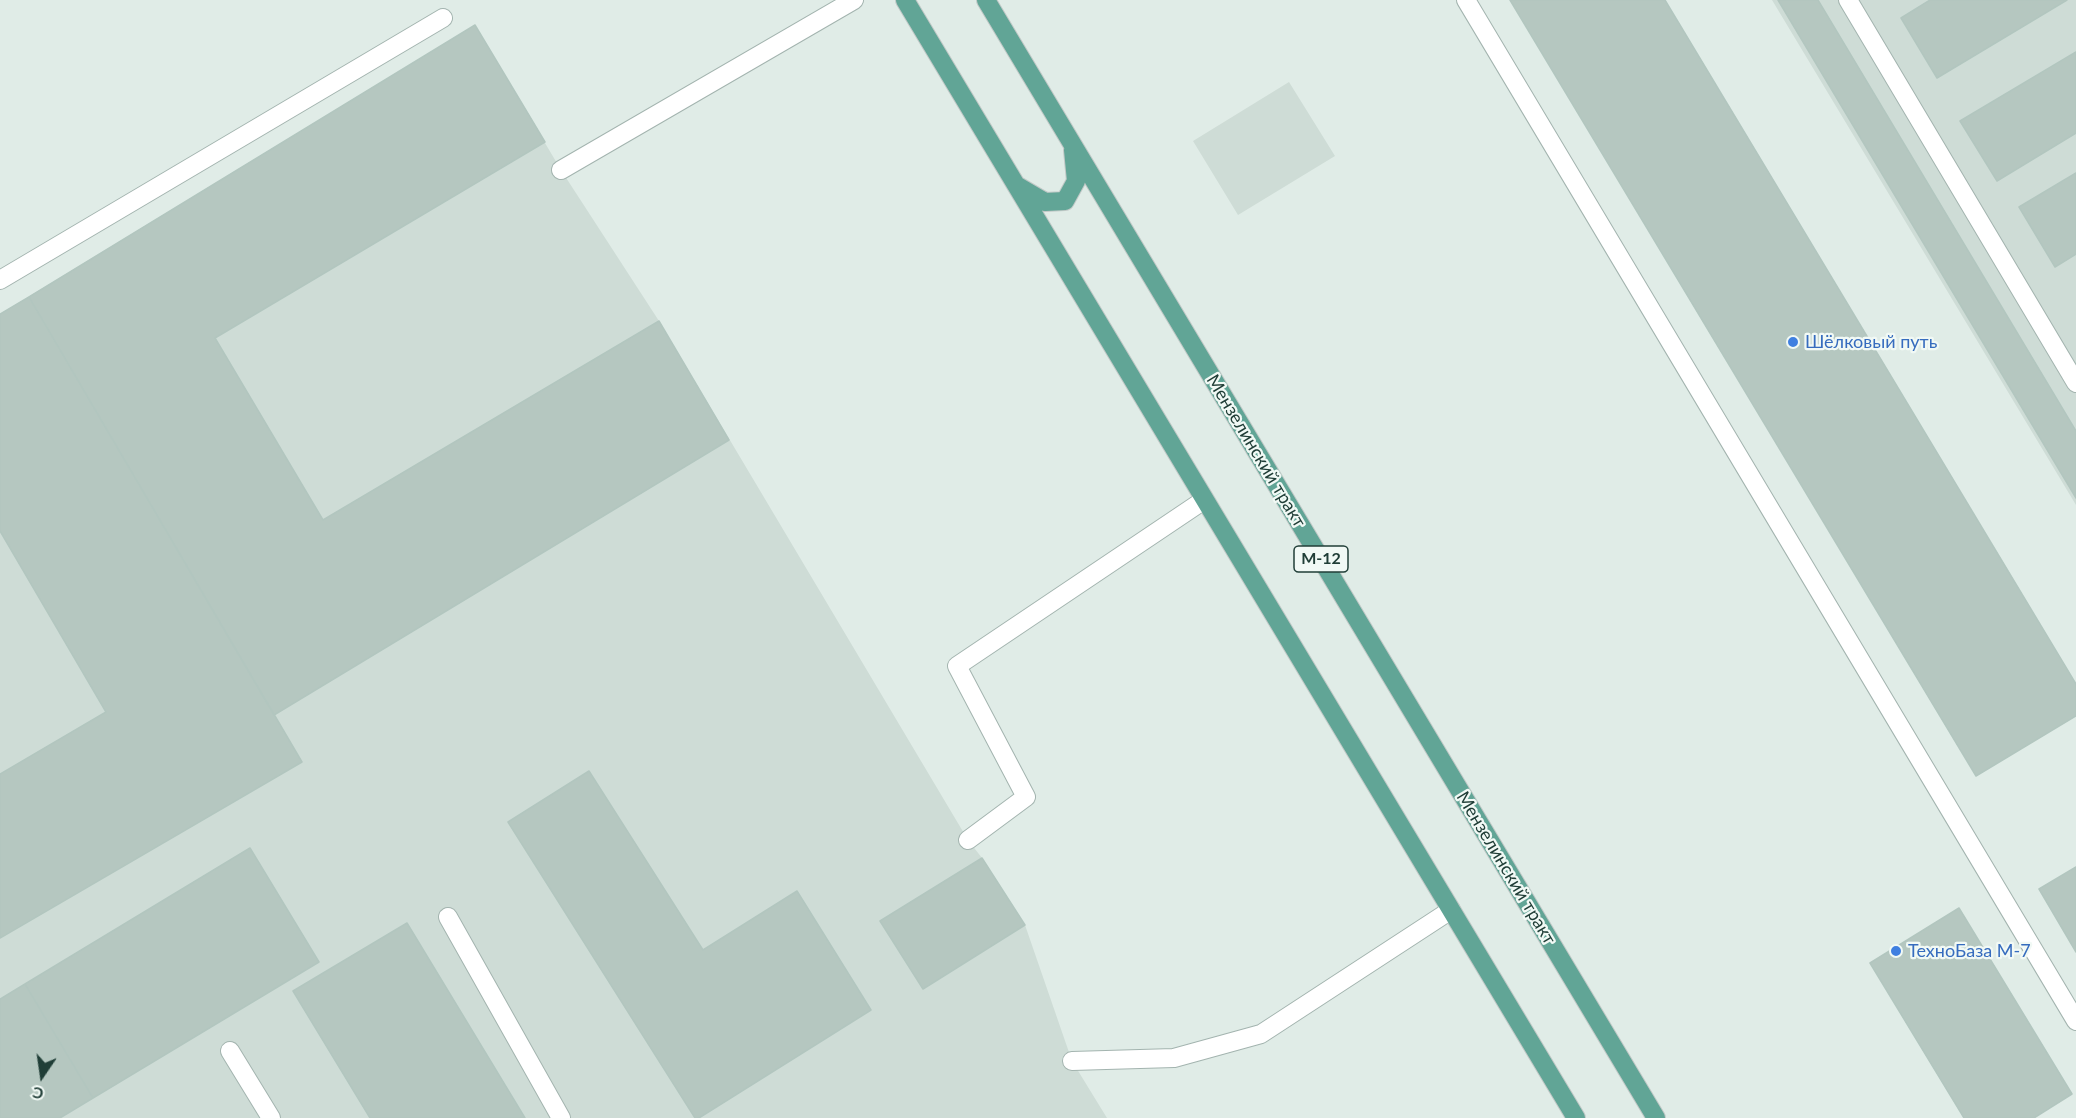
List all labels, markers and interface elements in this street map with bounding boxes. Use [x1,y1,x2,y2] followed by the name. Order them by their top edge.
[1805,331,1937,353] place label: Шёлковый путь
[1786,335,1800,349] marker: Шёлковый путь
[1202,371,1310,531] street label: Мензелинский тракт
[1294,546,1348,572] road number: М-12
[1452,788,1560,948] street label: Мензелинский тракт
[1908,940,2031,962] place label: ТехноБаза М-7
[1889,944,1903,958] marker: ТехноБаза М-7
[12,1046,72,1106] north arrow
[31,1084,45,1104] text: С

